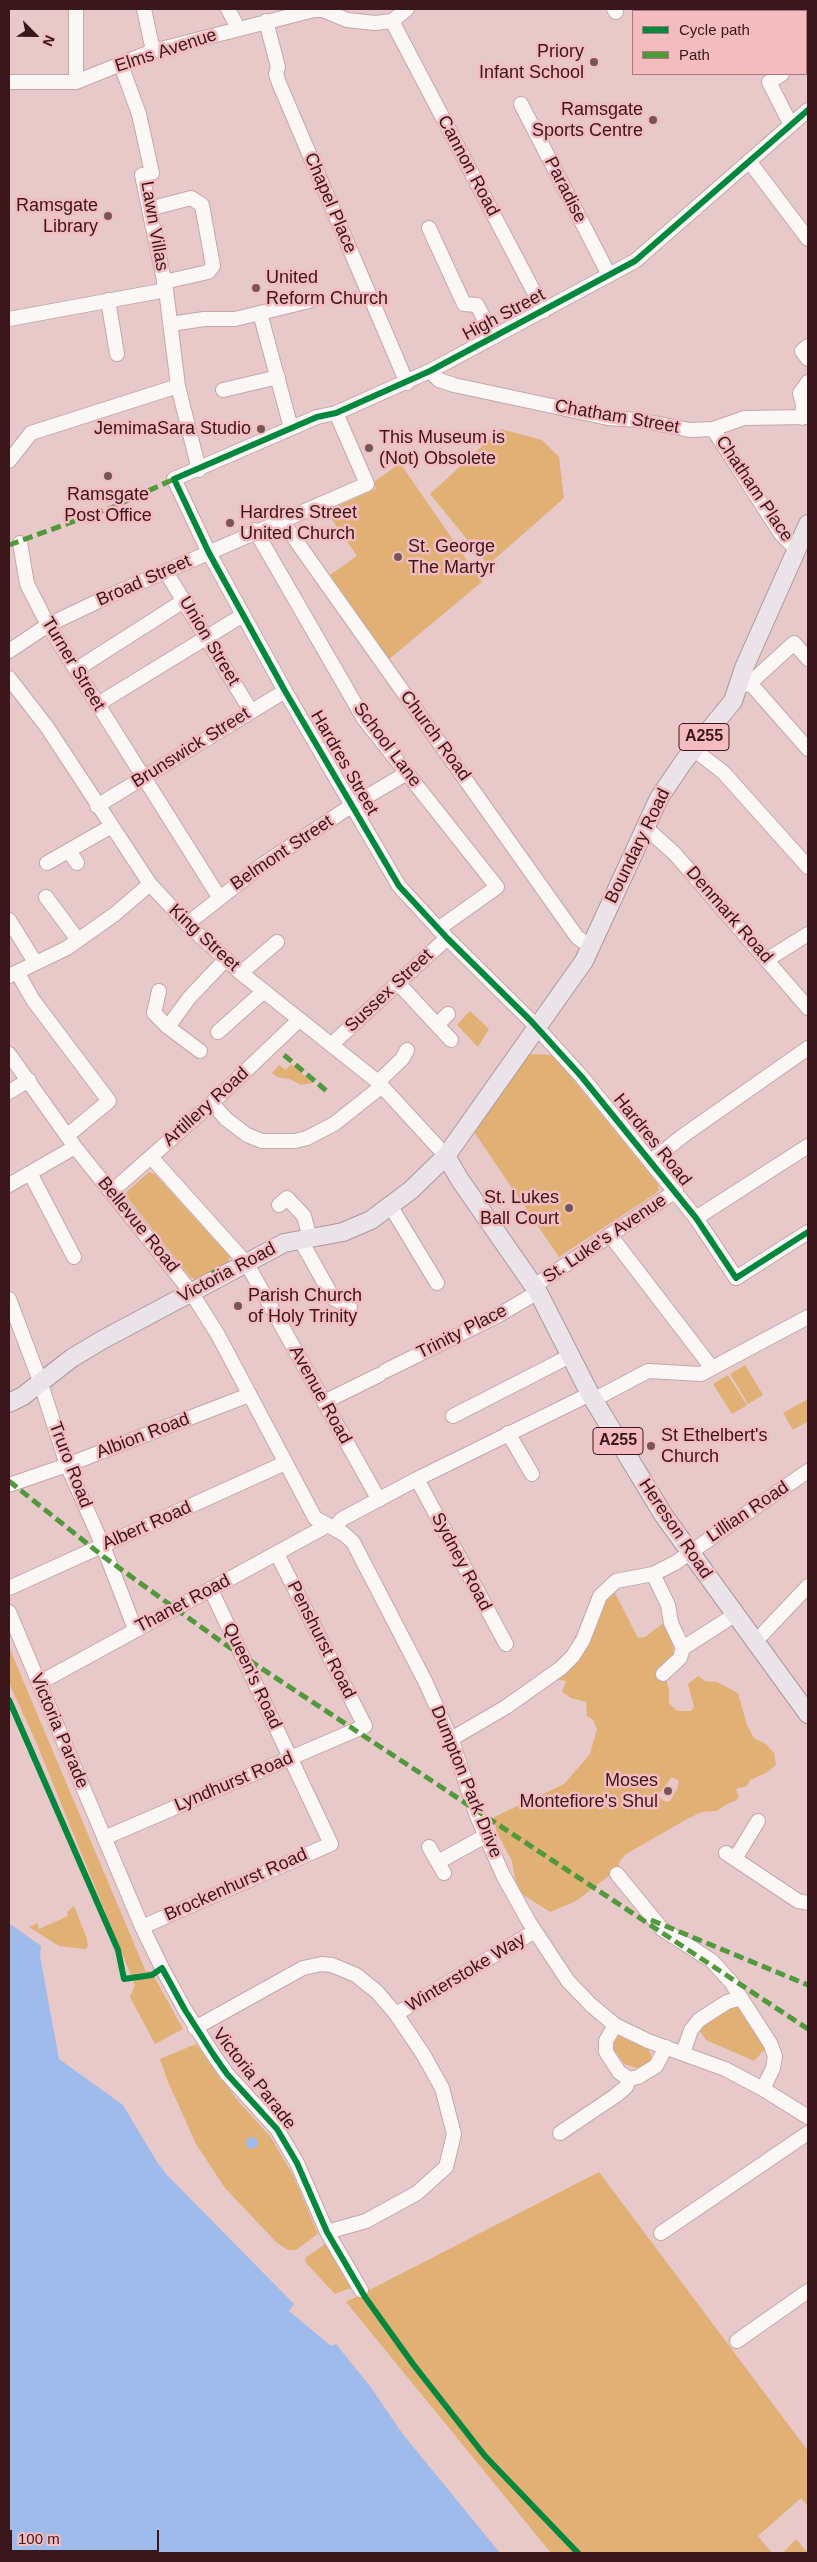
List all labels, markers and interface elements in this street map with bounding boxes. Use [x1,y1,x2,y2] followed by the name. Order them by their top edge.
[10,10,60,60] north arrow
[632,10,807,75] legend
[679,21,750,38] text: Cycle path
[112,24,220,78] street label: Elms Avenue
[39,33,58,49] text: N
[479,41,584,84] place label: Priory Infant School
[679,46,710,63] text: Path
[588,56,600,68] marker: Priory Infant School
[532,99,643,142] place label: Ramsgate Sports Centre
[432,112,504,220] street label: Cannon Road
[647,114,659,126] marker: Ramsgate Sports Centre
[299,150,361,256] street label: Chapel Place
[539,153,591,227] street label: Paradise
[135,179,173,273] street label: Lawn Villas
[16,195,98,238] place label: Ramsgate Library
[102,210,114,222] marker: Ramsgate Library
[266,267,388,310] place label: United Reform Church
[250,282,262,294] marker: United Reform Church
[459,284,549,346] street label: High Street
[553,395,681,439] street label: Chatham Street
[94,418,251,440] place label: JemimaSara Studio
[255,423,267,435] marker: JemimaSara Studio
[379,427,505,469] place label: This Museum is (Not) Obsolete
[711,432,797,546] street label: Chatham Place
[363,442,375,454] marker: This Museum is (Not) Obsolete
[102,470,114,482] marker: Ramsgate Post Office
[64,484,152,526] place label: Ramsgate Post Office
[240,502,357,544] place label: Hardres Street United Church
[224,517,236,529] marker: Hardres Street United Church
[408,536,495,578] place label: St. George The Martyr
[93,551,195,611] street label: Broad Street
[392,551,404,563] marker: St. George The Martyr
[174,593,244,689] street label: Union Street
[37,613,109,715] street label: Turner Street
[395,687,475,785] street label: Church Road
[348,699,426,791] street label: School Lane
[128,703,254,793] street label: Brunswick Street
[305,707,383,819] street label: Hardres Street
[679,724,729,750] road number: A255
[601,785,675,907] street label: Boundary Road
[227,811,337,895] street label: Belmont Street
[681,862,777,968] street label: Denmark Road
[164,900,244,976] street label: King Street
[341,945,437,1037] street label: Sussex Street
[159,1063,253,1151] street label: Artillery Road
[608,1090,696,1190] street label: Hardres Road
[93,1173,183,1277] street label: Bellevue Road
[480,1187,559,1230] place label: St. Lukes Ball Court
[539,1190,671,1288] street label: St. Luke's Avenue
[563,1202,575,1214] marker: St. Lukes Ball Court
[174,1238,280,1308] street label: Victoria Road
[248,1285,362,1328] place label: Parish Church of Holy Trinity
[232,1300,244,1312] marker: Parish Church of Holy Trinity
[413,1300,511,1364] street label: Trinity Place
[284,1342,356,1448] street label: Avenue Road
[93,1408,193,1464] street label: Albion Road
[44,1419,96,1511] street label: Truro Road
[661,1425,767,1468] place label: St Ethelbert's Church
[593,1428,643,1454] road number: A255
[645,1440,657,1452] marker: St Ethelbert's Church
[634,1475,716,1583] street label: Hereson Road
[703,1477,793,1547] street label: Lillian Road
[99,1497,195,1555] street label: Albert Road
[426,1509,496,1615] street label: Sydney Road
[132,1570,234,1638] street label: Thanet Road
[282,1578,360,1702] street label: Penshurst Road
[218,1620,286,1732] street label: Queen's Road
[25,1670,93,1792] street label: Victoria Parade
[426,1703,506,1861] street label: Dumpton Park Drive
[172,1747,296,1817] street label: Lyndhurst Road
[519,1770,658,1812] place label: Moses Montefiore's Shul
[662,1785,674,1797] marker: Moses Montefiore's Shul
[161,1844,311,1926] street label: Brockenhurst Road
[402,1929,530,2017] street label: Winterstoke Way
[208,2024,300,2134] street label: Victoria Parade
[12,2520,161,2552] scale bar
[18,2530,60,2547] text: 100 m

